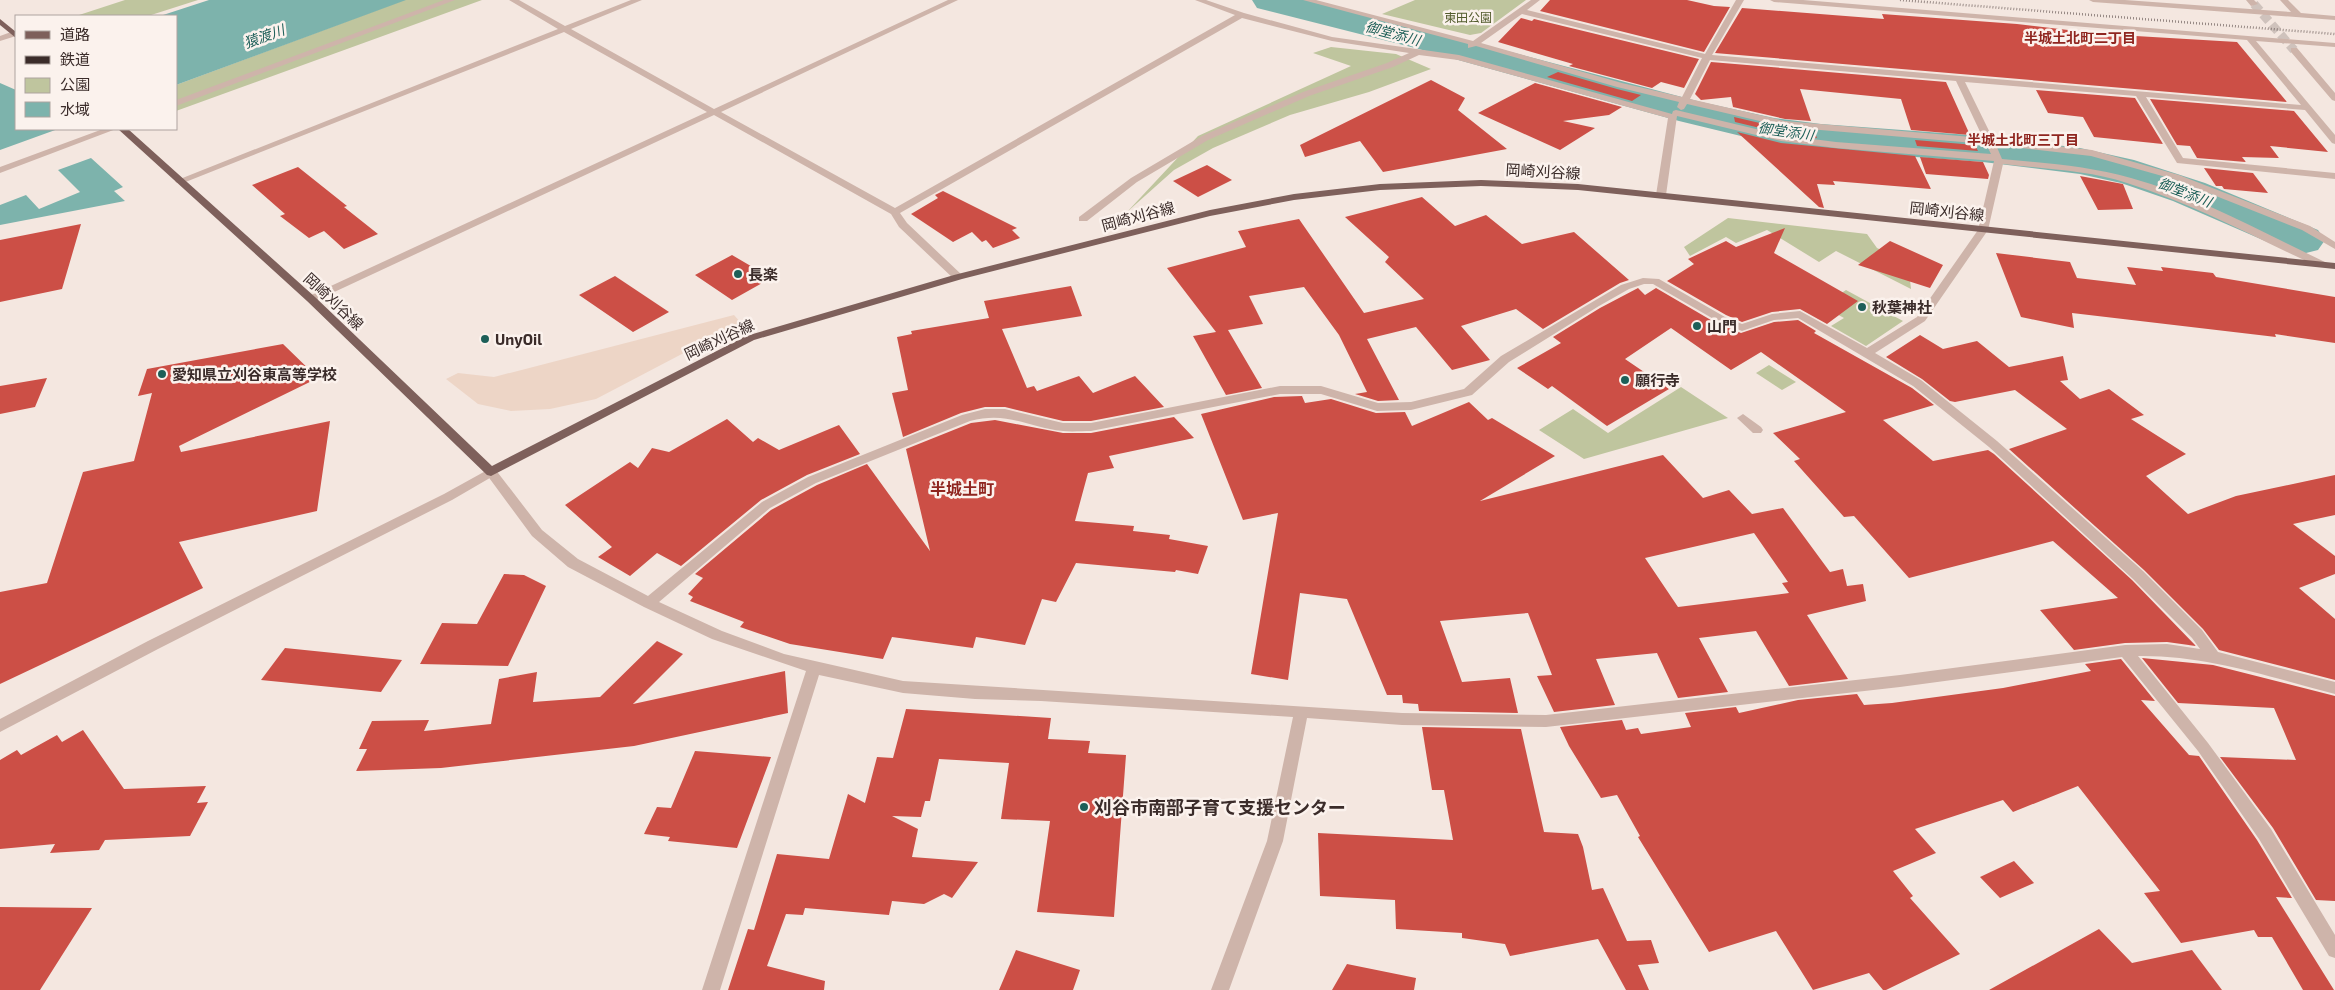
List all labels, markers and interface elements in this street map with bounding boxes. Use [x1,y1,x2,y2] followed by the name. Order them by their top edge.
[1444,10,1492,24] park label: 東田公園
[15,15,178,130] legend
[1364,18,1424,49] water label: 御堂添川
[241,20,289,51] water label: 猿渡川
[60,25,90,43] text: 道路
[2024,29,2136,46] district label: 半城土北町二丁目
[60,50,90,68] text: 鉄道
[60,75,90,93] text: 公園
[60,100,90,118] text: 水域
[1757,119,1817,144] water label: 御堂添川
[1967,131,2079,148] district label: 半城土北町三丁目
[1505,160,1581,182] street label: 岡崎刈谷線
[2156,174,2216,211] water label: 御堂添川
[1099,198,1177,234] street label: 岡崎刈谷線
[1909,198,1985,224] street label: 岡崎刈谷線
[748,265,778,283] place label: 長楽
[732,268,744,280] marker: 長楽
[300,269,368,333] street label: 岡崎刈谷線
[1872,298,1932,316] place label: 秋葉神社
[1856,301,1868,313] marker: 秋葉神社
[681,315,757,363] street label: 岡崎刈谷線
[1707,317,1737,335] place label: 山門
[1691,320,1703,332] marker: 山門
[495,330,542,349] place label: UnyOil
[479,333,491,345] marker: UnyOil
[172,365,337,383] place label: 愛知県立刈谷東高等学校
[156,368,168,380] marker: 愛知県立刈谷東高等学校
[1635,371,1680,389] place label: 願行寺
[1619,374,1631,386] marker: 願行寺
[930,479,994,498] district label: 半城土町
[1094,796,1346,818] place label: 刈谷市南部子育て支援センター
[1078,801,1090,813] marker: 刈谷市南部子育て支援センター

